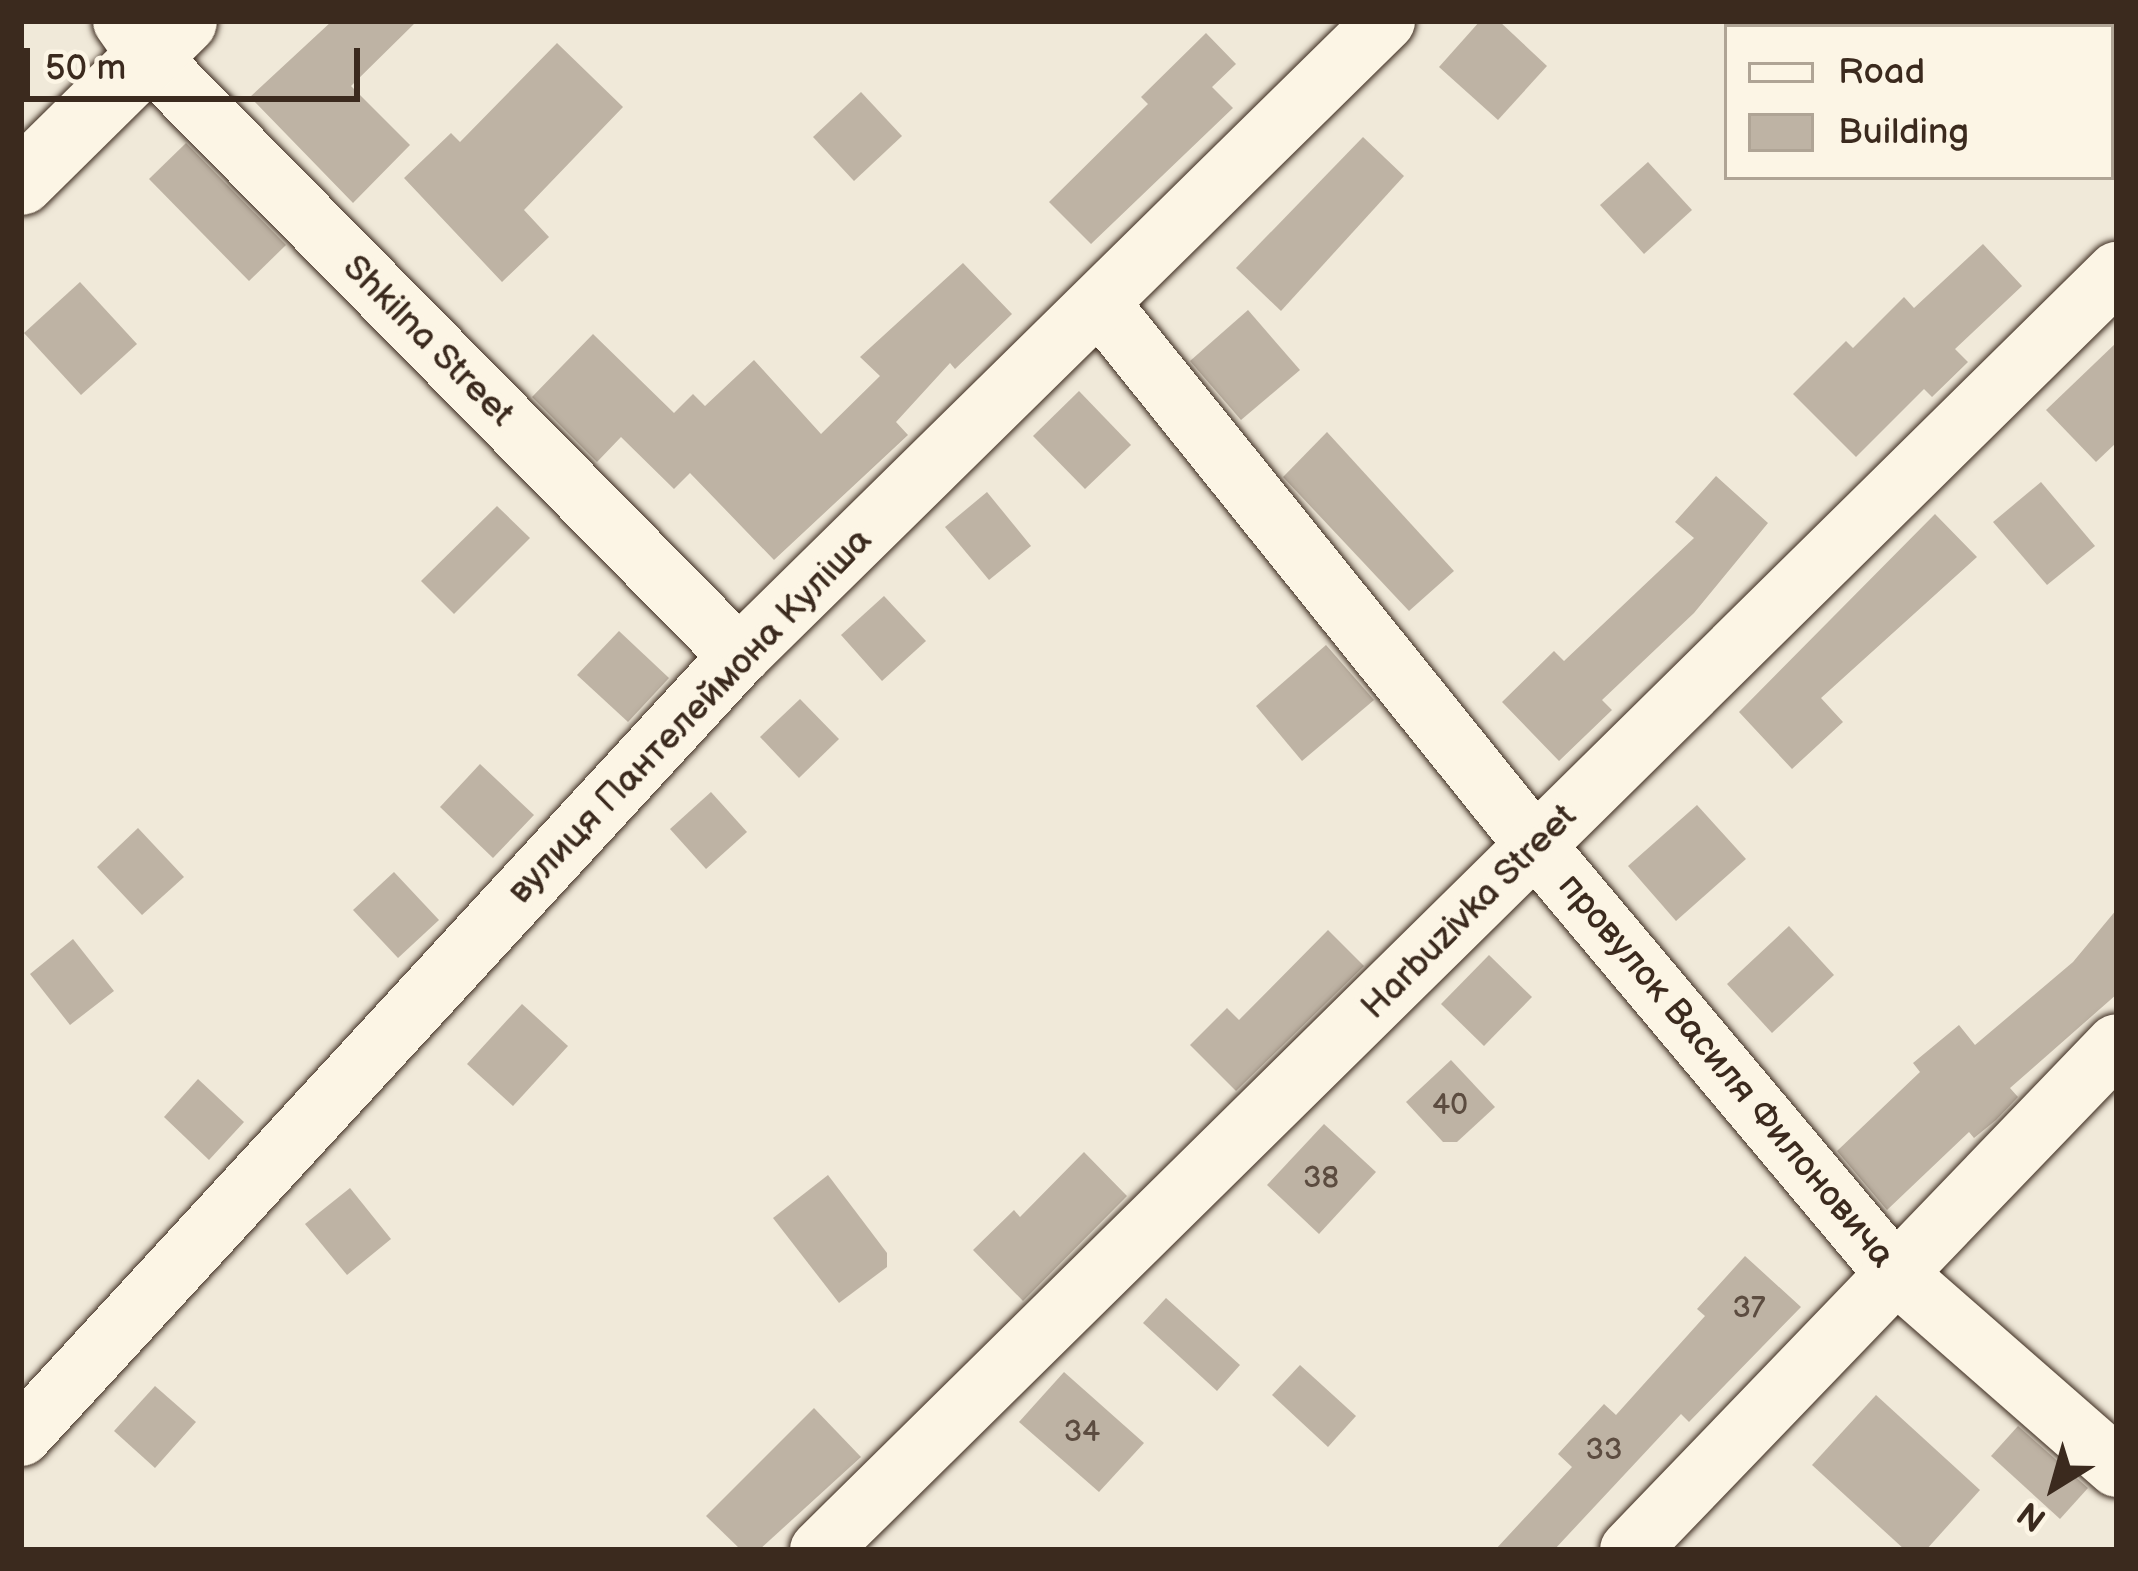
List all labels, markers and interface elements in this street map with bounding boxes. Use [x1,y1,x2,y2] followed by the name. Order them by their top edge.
[30,24,366,98] scale bar
[1724,24,2114,180] legend
[45,47,126,90] text: 50 m
[1838,51,1925,94] text: Road
[1838,111,1969,154] text: Building
[333,246,523,436] street label: Shkilna Street
[499,519,881,913] street label: вулиця Пантелеймона Куліша
[1352,795,1586,1029] street label: Harbuzivka Street
[1549,865,1903,1277] street label: провулок Василя Филоновича
[1432,1087,1468,1123] house number: 40
[1303,1160,1339,1196] house number: 38
[1732,1290,1766,1326] house number: 37
[1064,1414,1100,1450] house number: 34
[1994,1427,2114,1547] north arrow
[1586,1432,1622,1468] house number: 33
[2010,1492,2054,1539] text: N

